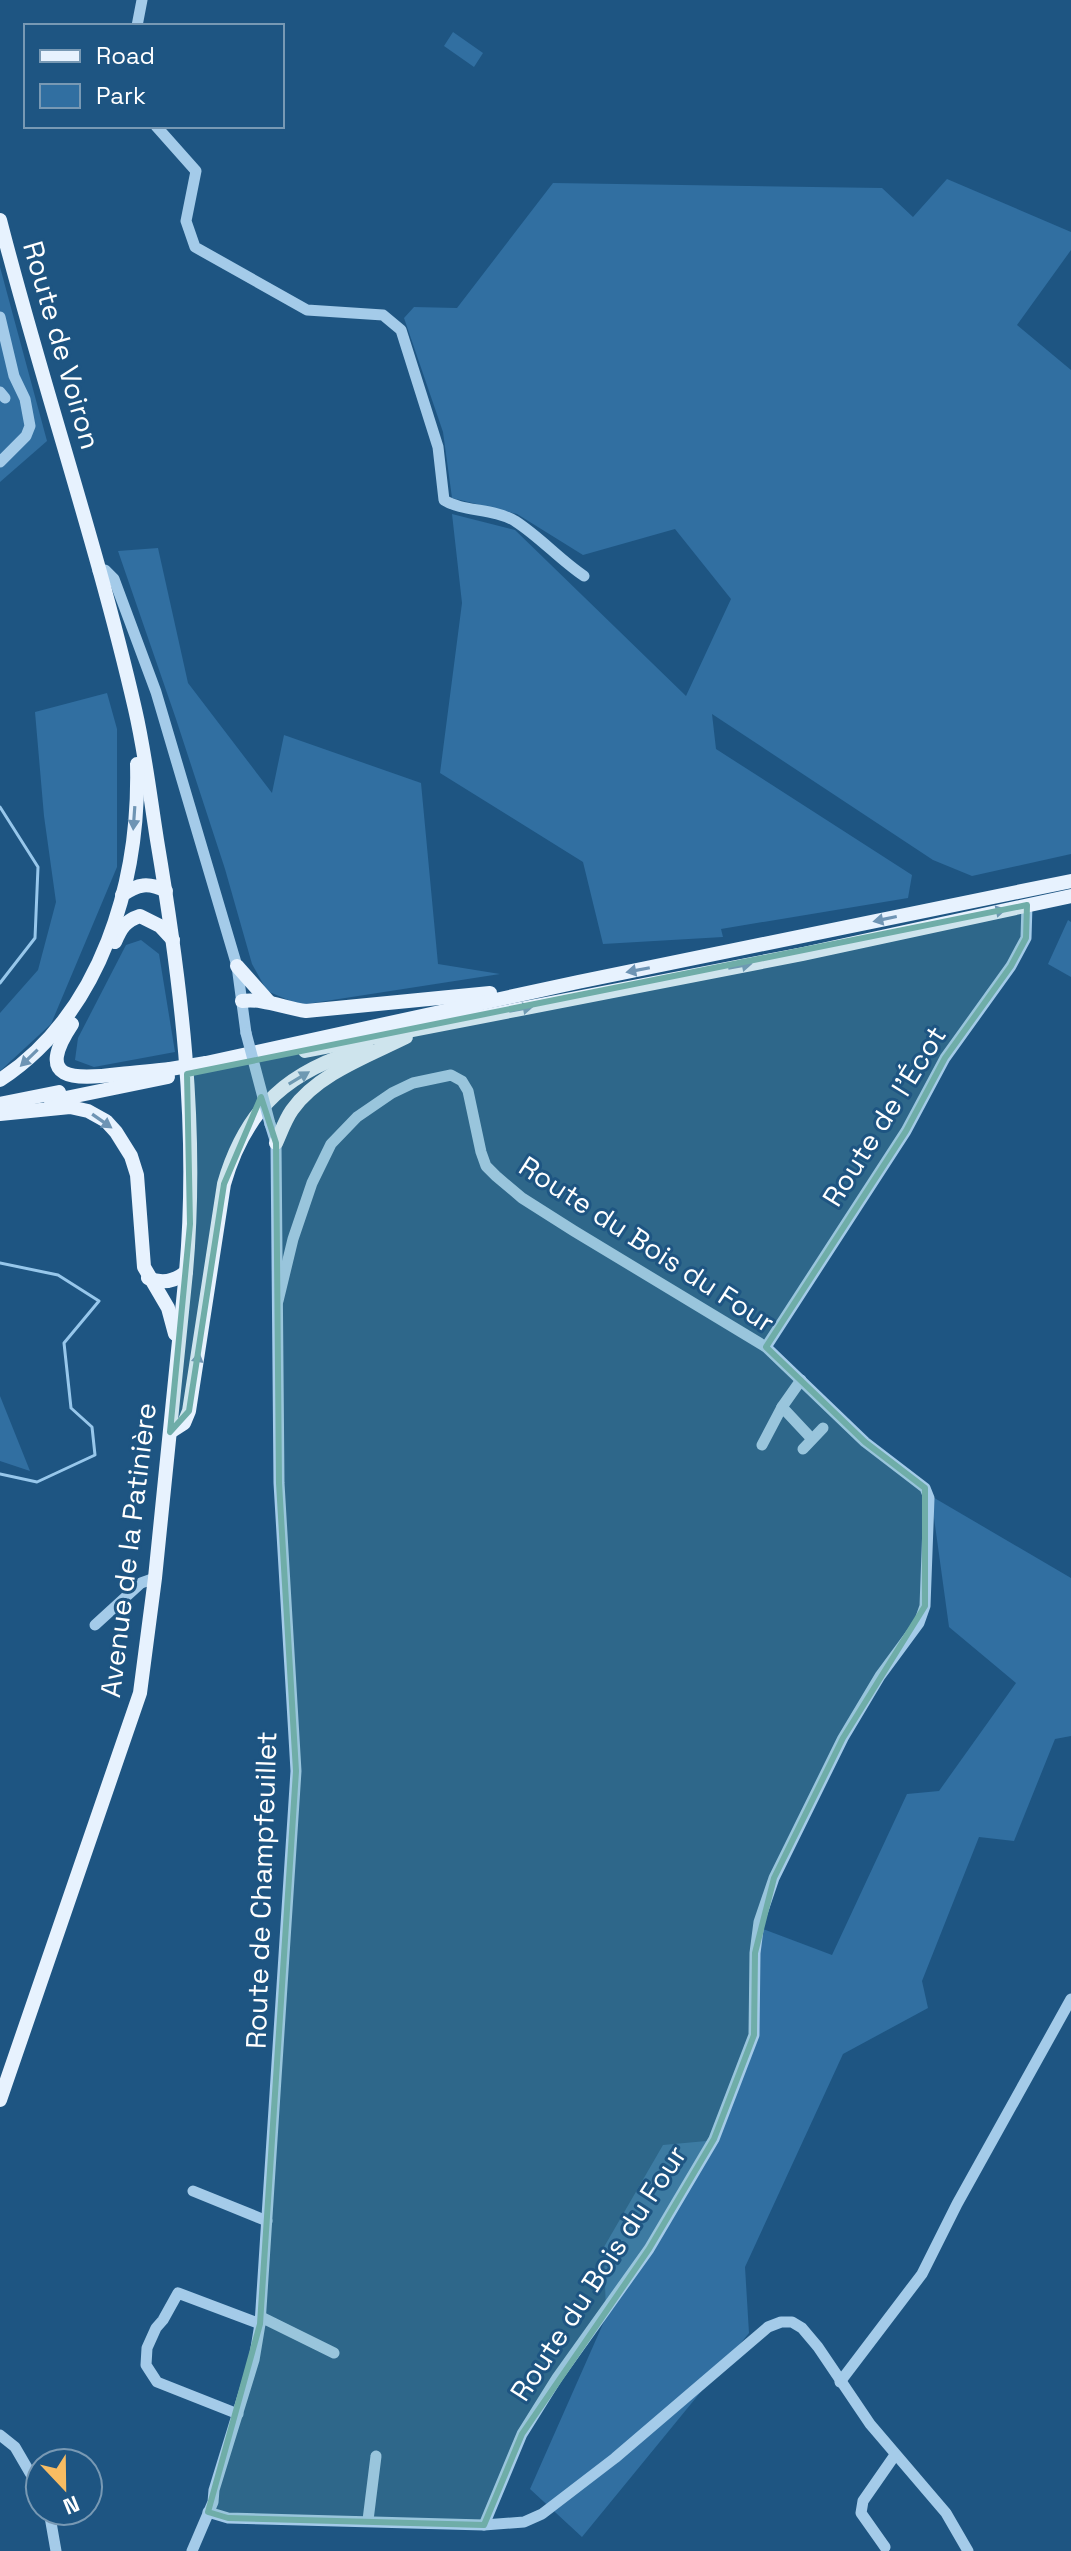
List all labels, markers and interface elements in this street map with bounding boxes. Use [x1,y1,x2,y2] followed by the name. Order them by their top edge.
[24,24,284,128] legend
[96,40,155,71] text: Road
[96,80,146,111] text: Park
[15,237,109,453] street label: Route de Voiron
[127,805,140,830] one-way arrow
[982,905,1007,918] one-way arrow
[872,913,897,926] one-way arrow
[728,959,753,971] one-way arrow
[625,964,650,977] one-way arrow
[508,1003,533,1015] one-way arrow
[814,1019,954,1213] street label: Route de l'Écot
[20,1048,39,1066] one-way arrow
[288,1071,310,1085] one-way arrow
[91,1113,113,1129] one-way arrow
[512,1148,782,1340] street label: Route du Bois du Four
[191,1351,204,1376] one-way arrow
[92,1401,164,1699] street label: Avenue de la Patinière
[237,1731,285,2049] street label: Route de Champfeuillet
[502,2138,694,2408] street label: Route du Bois du Four
[24,2447,104,2527] north arrow
[59,2490,84,2521] text: N

